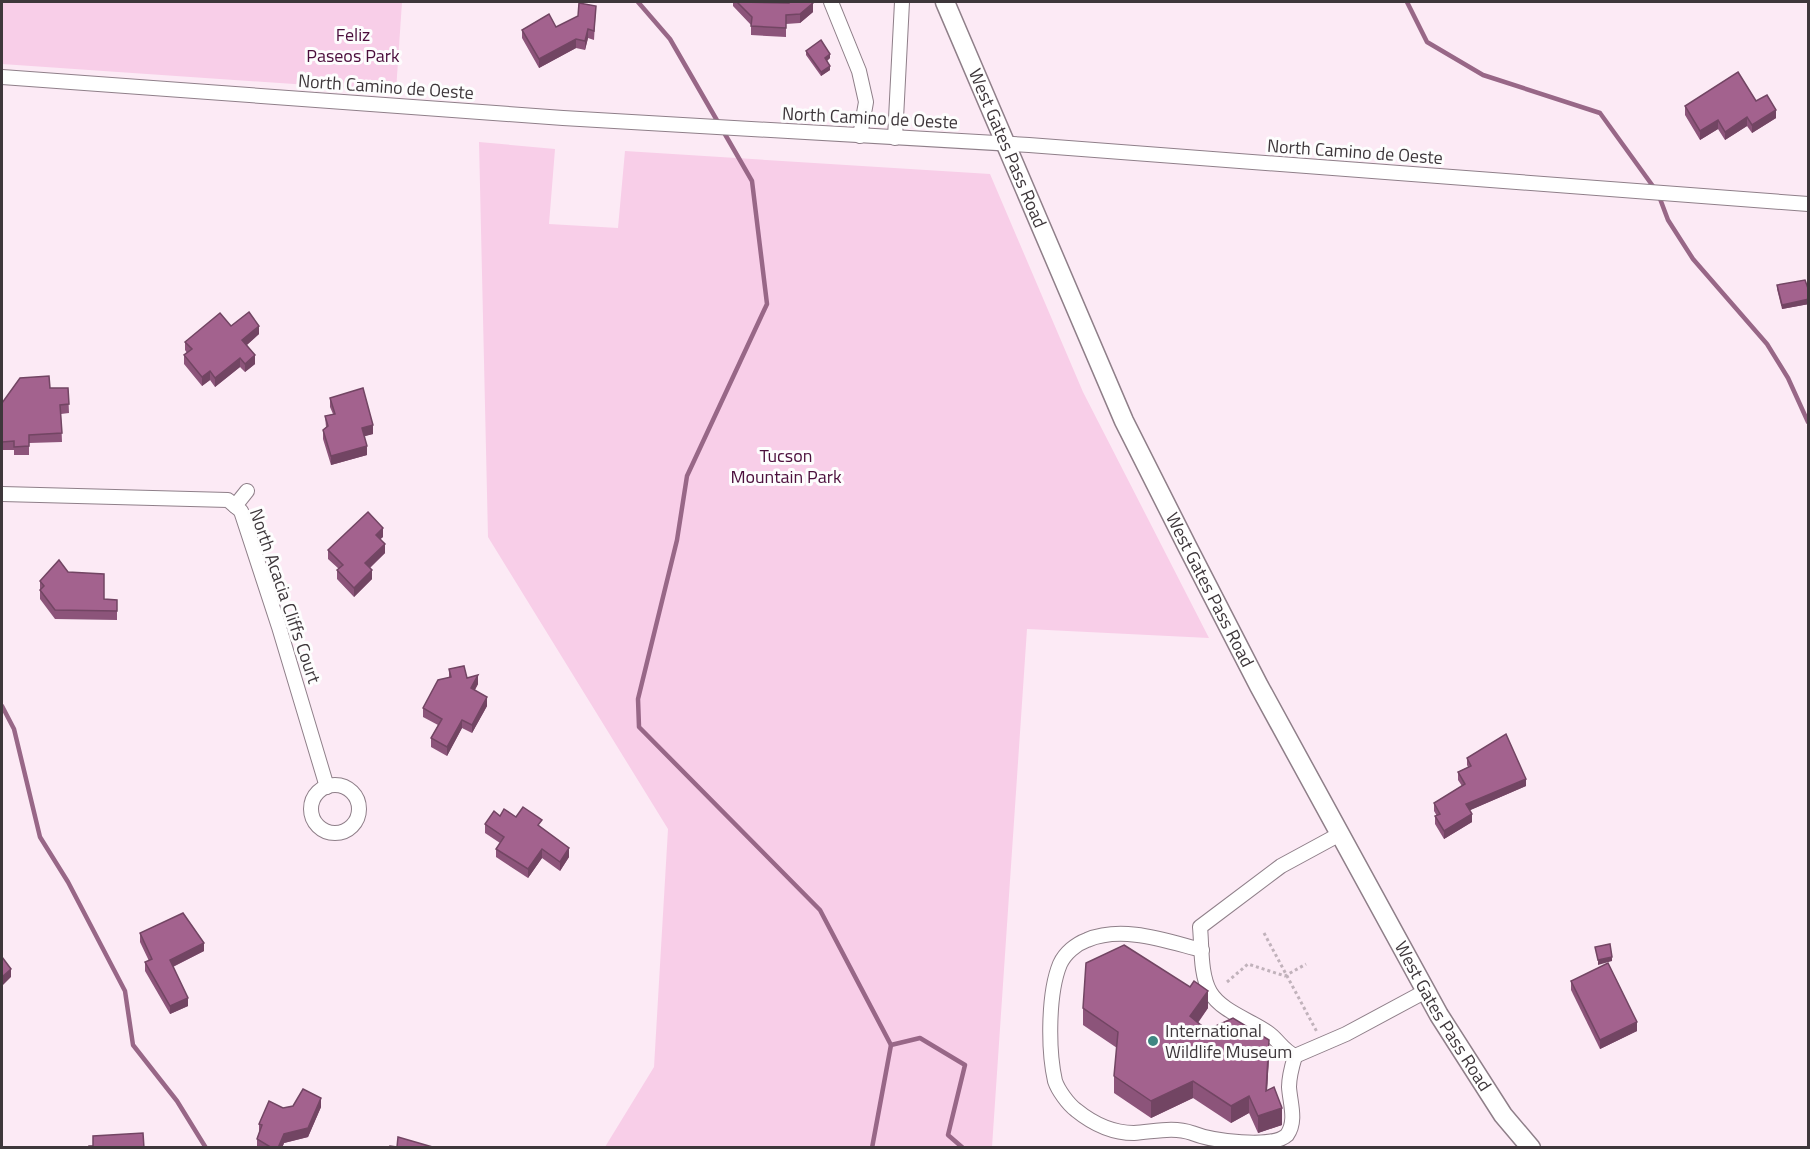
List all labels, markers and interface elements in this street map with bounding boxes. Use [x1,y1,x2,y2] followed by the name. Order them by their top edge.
[306,21,400,69] park label: Feliz Paseos Park
[962,64,1054,232] street label: West Gates Pass Road
[297,67,475,106] street label: North Camino de Oeste
[781,99,959,136] street label: North Camino de Oeste
[1266,132,1444,171] street label: North Camino de Oeste
[730,442,842,490] park label: Tucson Mountain Park
[243,505,328,688] street label: North Acacia Cliffs Court
[1159,508,1261,672] street label: West Gates Pass Road
[1388,936,1498,1096] street label: West Gates Pass Road
[1165,1017,1292,1065] place label: International Wildlife Museum
[1146,1034,1160,1048] marker: International Wildlife Museum

